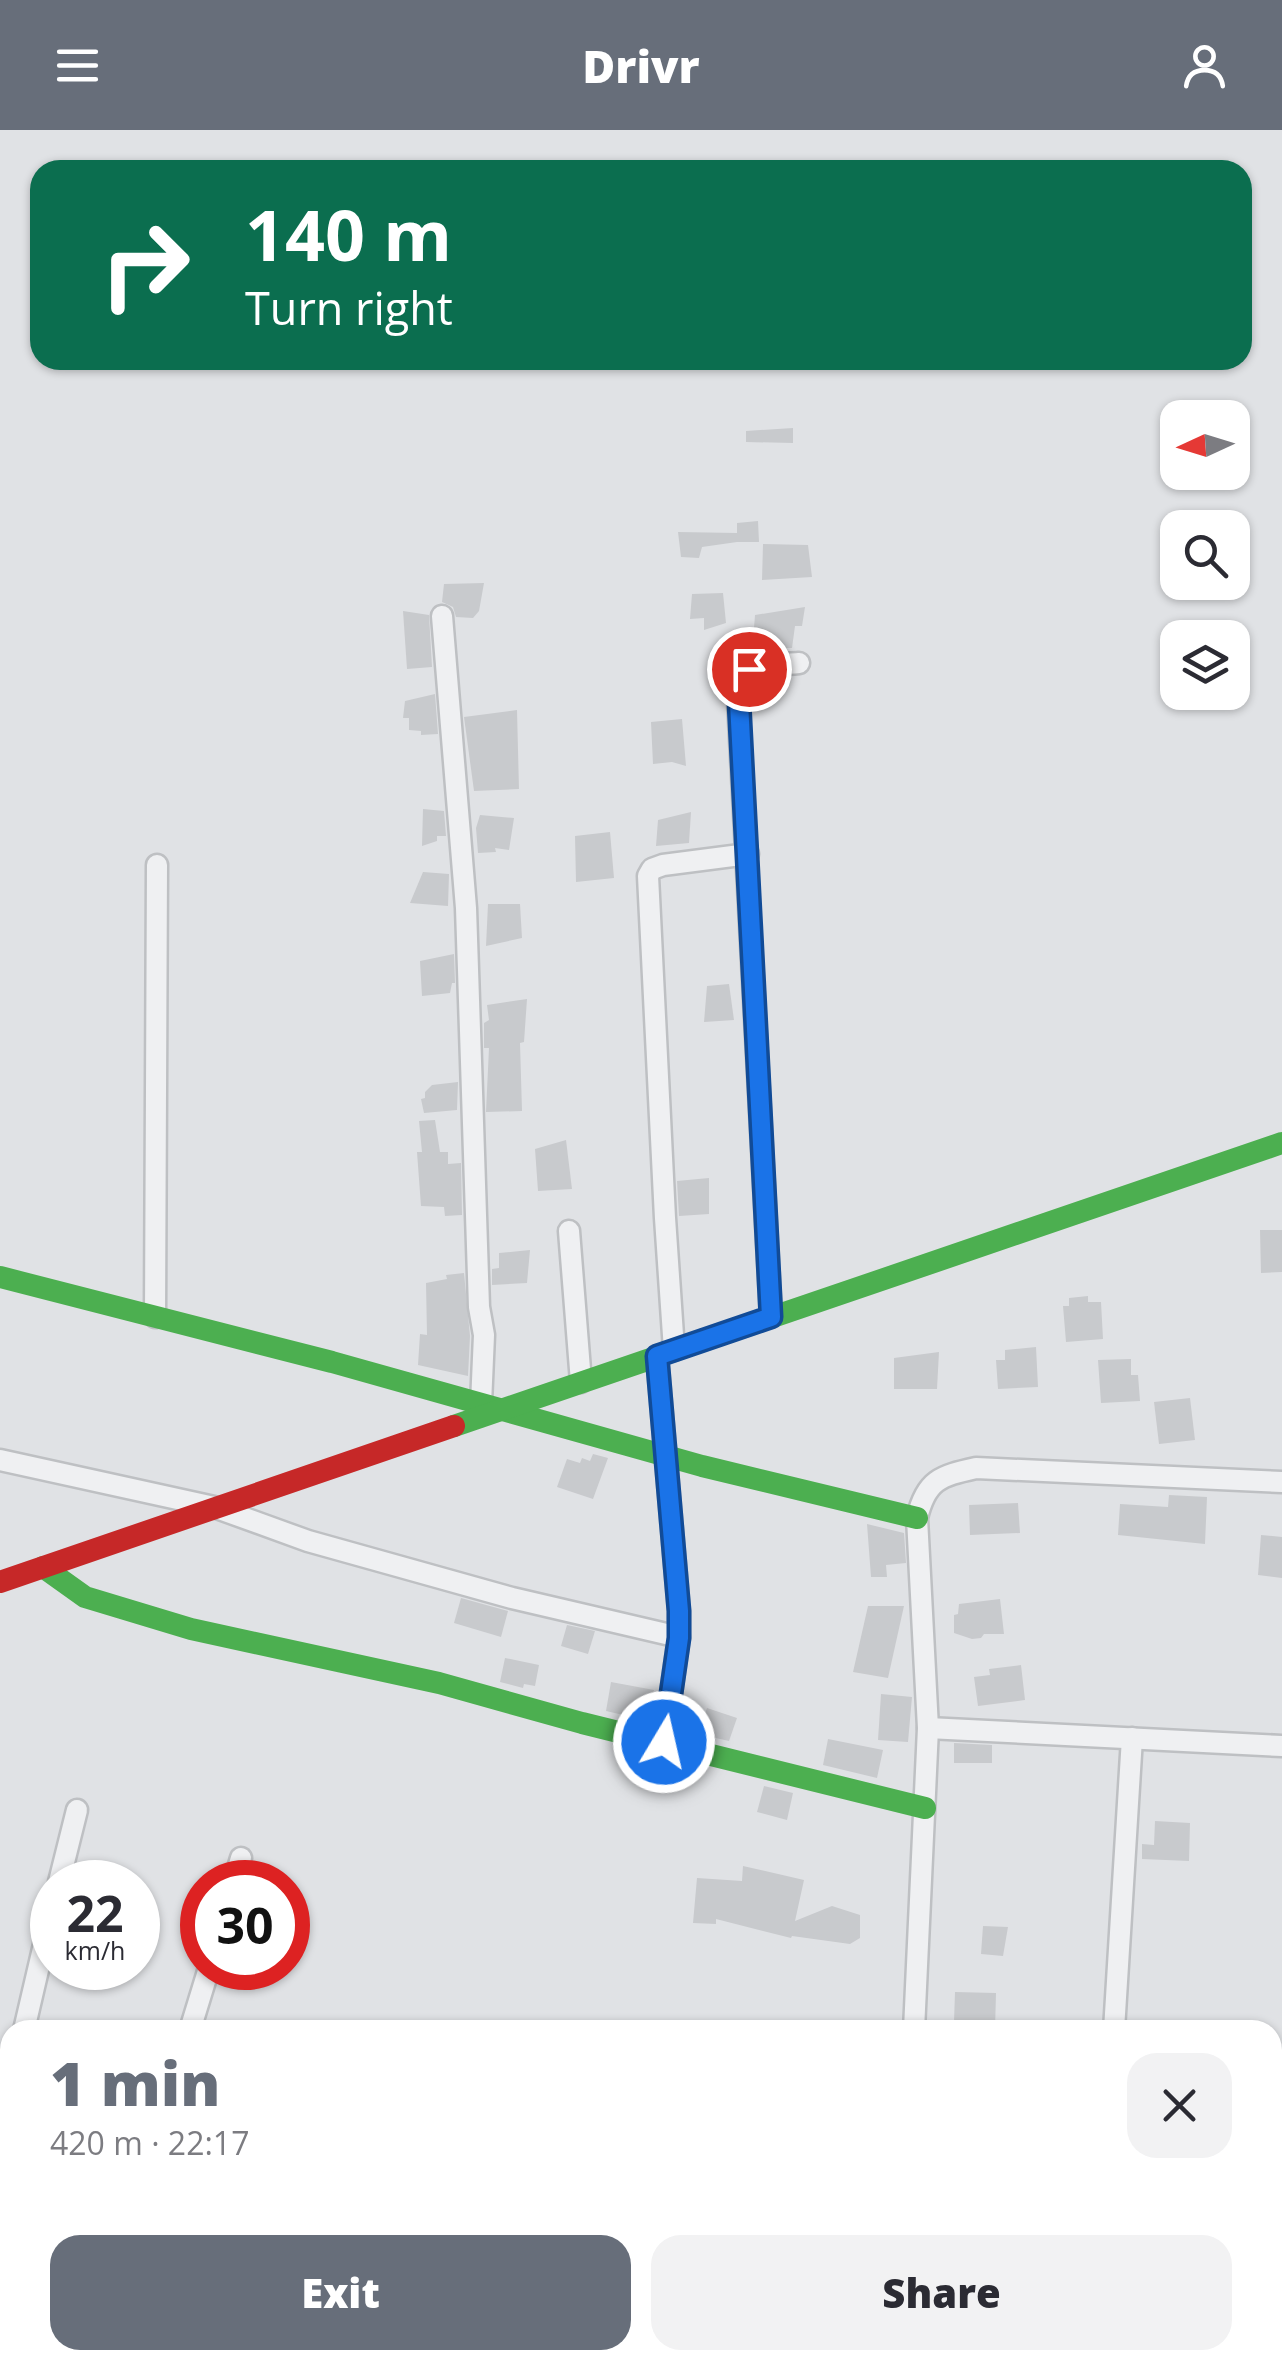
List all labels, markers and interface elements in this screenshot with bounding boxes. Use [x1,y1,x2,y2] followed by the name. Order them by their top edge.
[582,35,700,96] text: Drivr
[50,38,105,93] icon: menu
[1177,38,1232,93] icon: person
[245,186,452,282] text: 140 m
[80,200,210,330] icon: right
[245,277,453,338] text: Turn right
[1160,400,1250,490] north arrow
[1160,400,1250,710] map controls
[1160,510,1250,600] button: search
[1160,620,1250,710] button: layers
[707,627,792,712] pin
[722,642,777,697] icon: arrive
[612,1690,716,1794] position arrow
[180,1860,310,1990] speed limit sign: 30
[66,1879,124,1947] text: 22
[65,1933,125,1967] text: km/h
[50,2042,220,2124] text: 1 min
[1127,2053,1232,2158] button: close
[50,2121,249,2164] text: 420 m · 22:17
[50,2235,631,2350] button: Exit
[651,2235,1232,2350] button: Share

